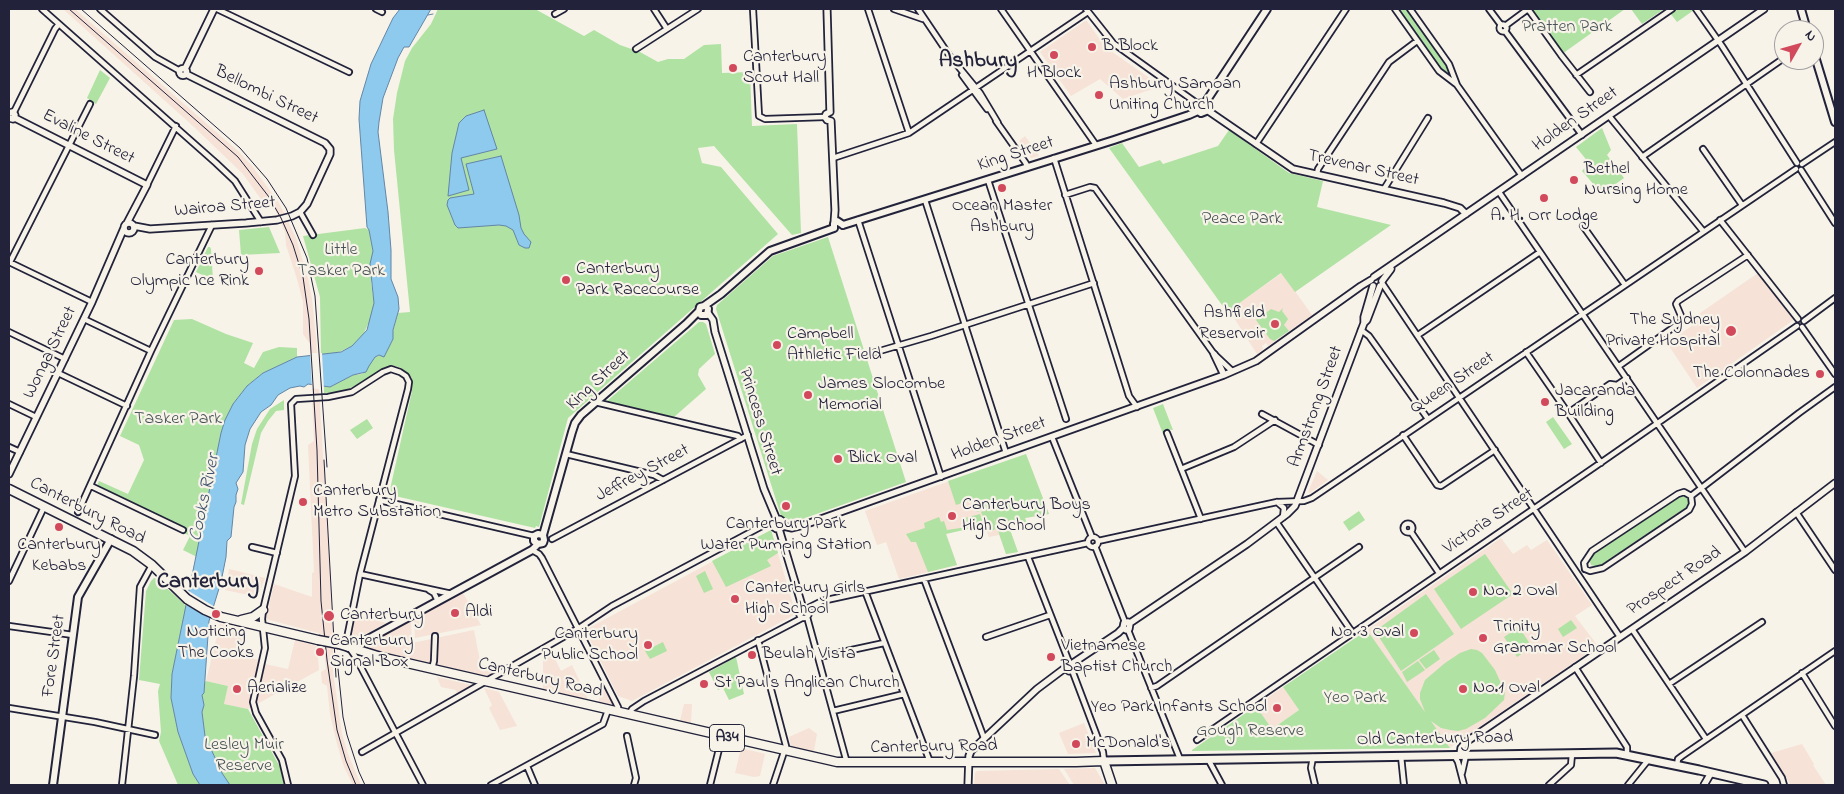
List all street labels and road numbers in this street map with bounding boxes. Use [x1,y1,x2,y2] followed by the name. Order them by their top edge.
[211,62,321,130] street label: Bellombi Street
[1529,83,1623,157] street label: Holden Street
[38,106,138,170] street label: Evaline Street
[975,133,1057,177] street label: King Street
[1305,146,1421,192] street label: Trevenar Street
[174,193,276,223] street label: Wairoa Street
[19,303,83,403] street label: Wonga Street
[1285,343,1349,471] street label: Armstrong Street
[563,346,635,416] street label: King Street
[1407,348,1499,420] street label: Queen Street
[732,366,786,478] street label: Princess Street
[949,413,1049,467] street label: Holden Street
[593,440,693,508] street label: Jeffrey Street
[25,474,149,550] street label: Canterbury Road
[1440,484,1538,560] street label: Victoria Street
[1624,543,1726,621] street label: Prospect Road
[39,613,71,699] street label: Fore Street
[476,654,604,704] street label: Canterbury Road
[710,724,744,751] road number: A34
[1357,728,1513,752] street label: Old Canterbury Road
[870,736,998,760] street label: Canterbury Road

